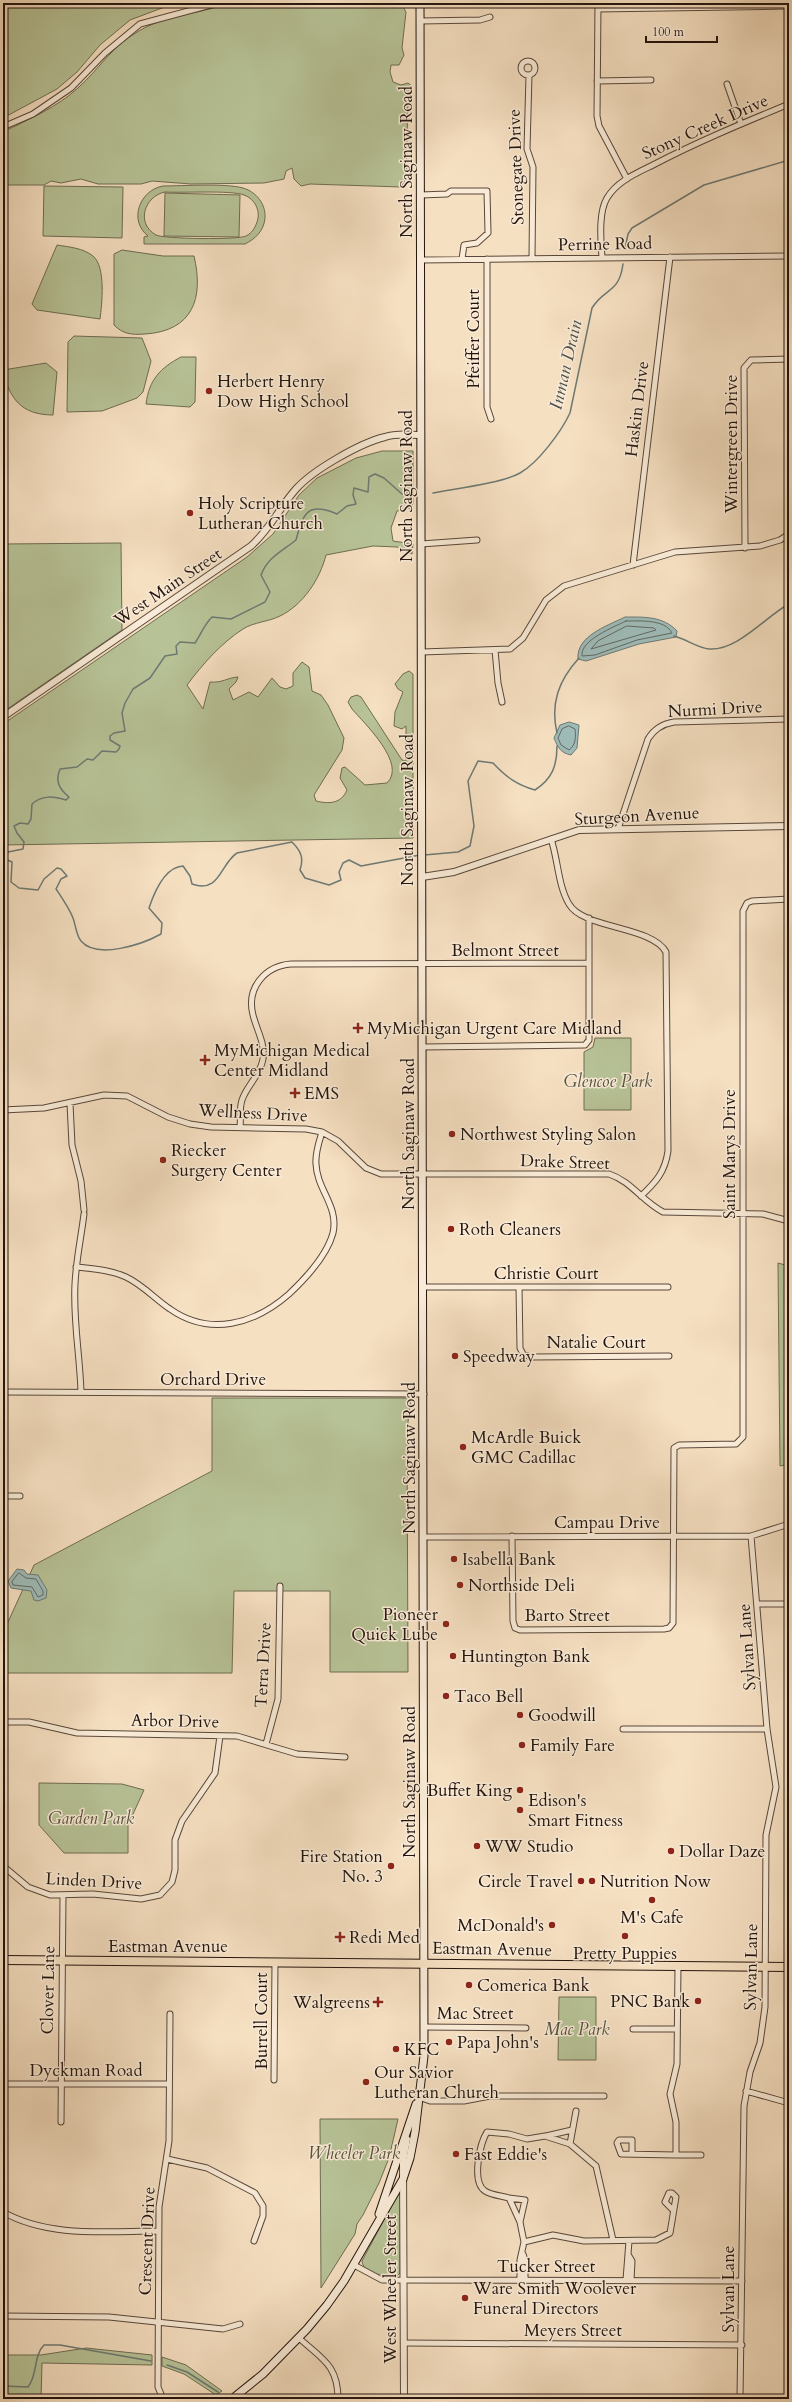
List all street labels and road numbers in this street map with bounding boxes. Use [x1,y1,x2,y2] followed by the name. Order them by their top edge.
[395,86,418,238] street label: North Saginaw Road
[638,89,772,165] street label: Stony Creek Drive
[502,109,530,225] street label: Stonegate Drive
[558,232,652,256] street label: Perrine Road
[462,289,485,389] street label: Pfeiffer Court
[620,360,654,458] street label: Haskin Drive
[720,374,743,515] street label: Wintergreen Drive
[395,410,418,562] street label: North Saginaw Road
[109,542,227,632] street label: West Main Street
[667,695,763,723] street label: Nurmi Drive
[396,734,419,886] street label: North Saginaw Road
[574,801,700,831] street label: Sturgeon Avenue
[451,939,559,962] street label: Belmont Street
[397,1058,420,1210] street label: North Saginaw Road
[718,1089,741,1219] street label: Saint Marys Drive
[197,1099,308,1127] street label: Wellness Drive
[520,1149,611,1175] street label: Drake Street
[494,1262,599,1285] street label: Christie Court
[546,1331,646,1354] street label: Natalie Court
[160,1368,266,1391] street label: Orchard Drive
[398,1382,421,1534] street label: North Saginaw Road
[554,1511,660,1534] street label: Campau Drive
[732,1603,762,1691] street label: Sylvan Lane
[524,1604,610,1627] street label: Barto Street
[249,1622,277,1708] street label: Terra Drive
[398,1706,421,1858] street label: North Saginaw Road
[131,1709,219,1733] street label: Arbor Drive
[45,1867,143,1895] street label: Linden Drive
[739,1923,763,2011] street label: Sylvan Lane
[108,1935,228,1958] street label: Eastman Avenue
[432,1936,552,1962] street label: Eastman Avenue
[36,1945,60,2035] street label: Clover Lane
[250,1972,273,2070] street label: Burrell Court
[437,2002,514,2025] street label: Mac Street
[30,2059,142,2082] street label: Dyckman Road
[134,2186,160,2296] street label: Crescent Drive
[379,2214,402,2365] street label: West Wheeler Street
[717,2245,740,2333] street label: Sylvan Lane
[497,2255,596,2278] street label: Tucker Street
[524,2319,623,2342] street label: Meyers Street

